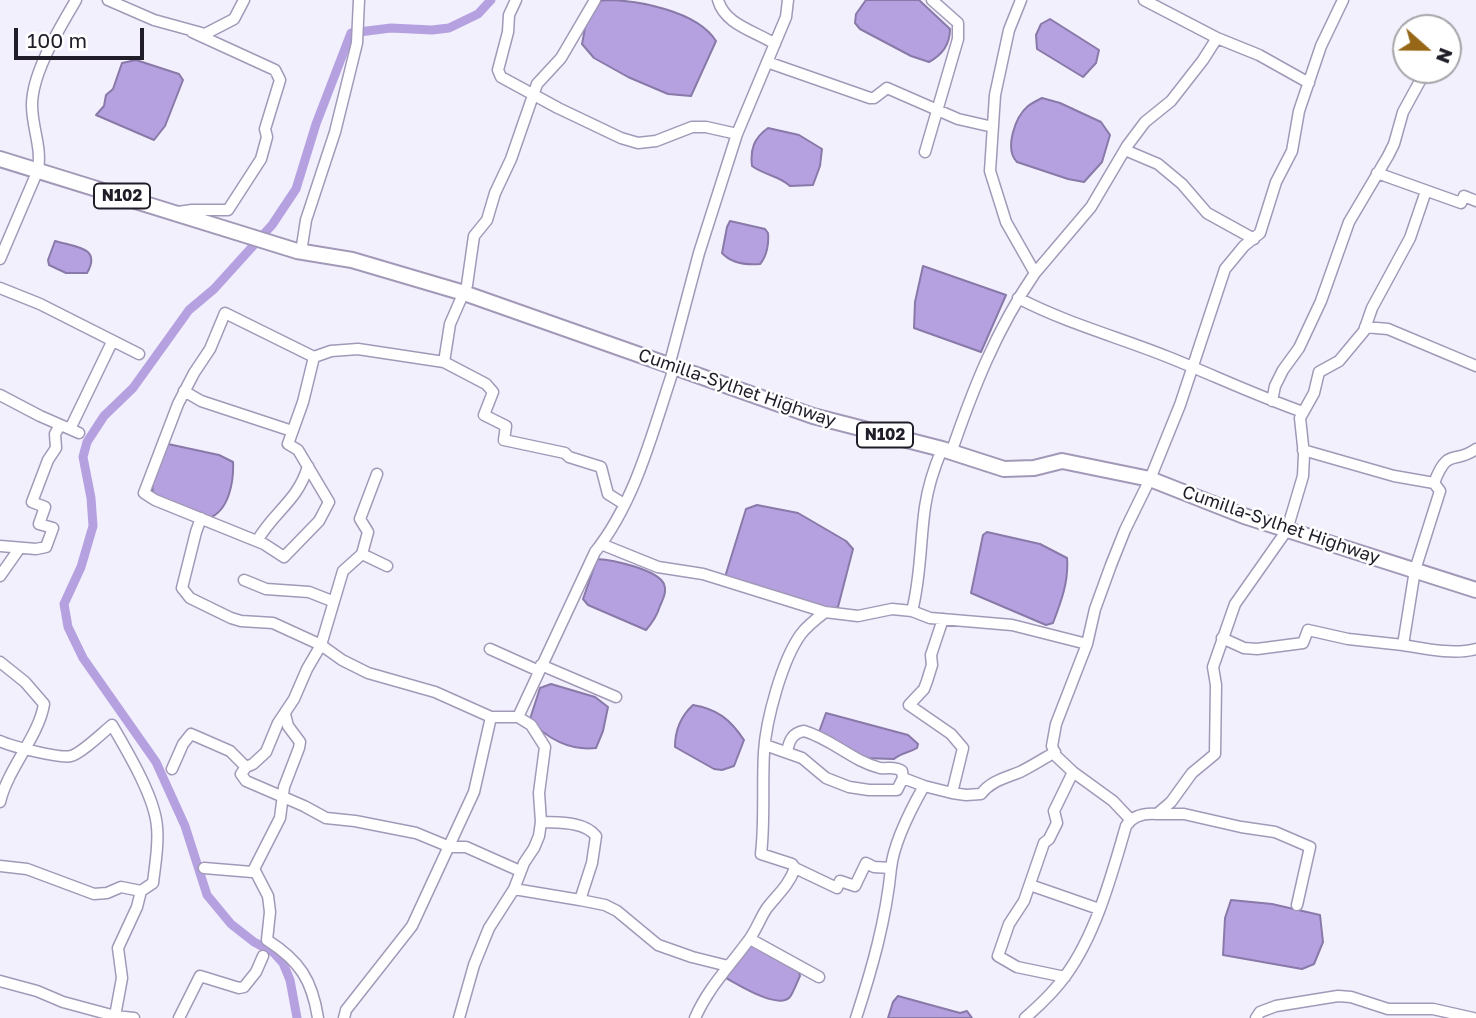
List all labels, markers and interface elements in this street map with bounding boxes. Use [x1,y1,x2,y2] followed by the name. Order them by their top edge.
[18,14,147,58] scale bar
[1392,14,1462,84] north arrow
[27,27,87,53] text: 100 m
[1432,45,1459,67] text: N
[94,184,150,208] road number: N102
[635,344,839,432] street label: Cumilla-Sylhet Highway
[857,422,913,448] road number: N102
[1179,481,1383,569] street label: Cumilla-Sylhet Highway

